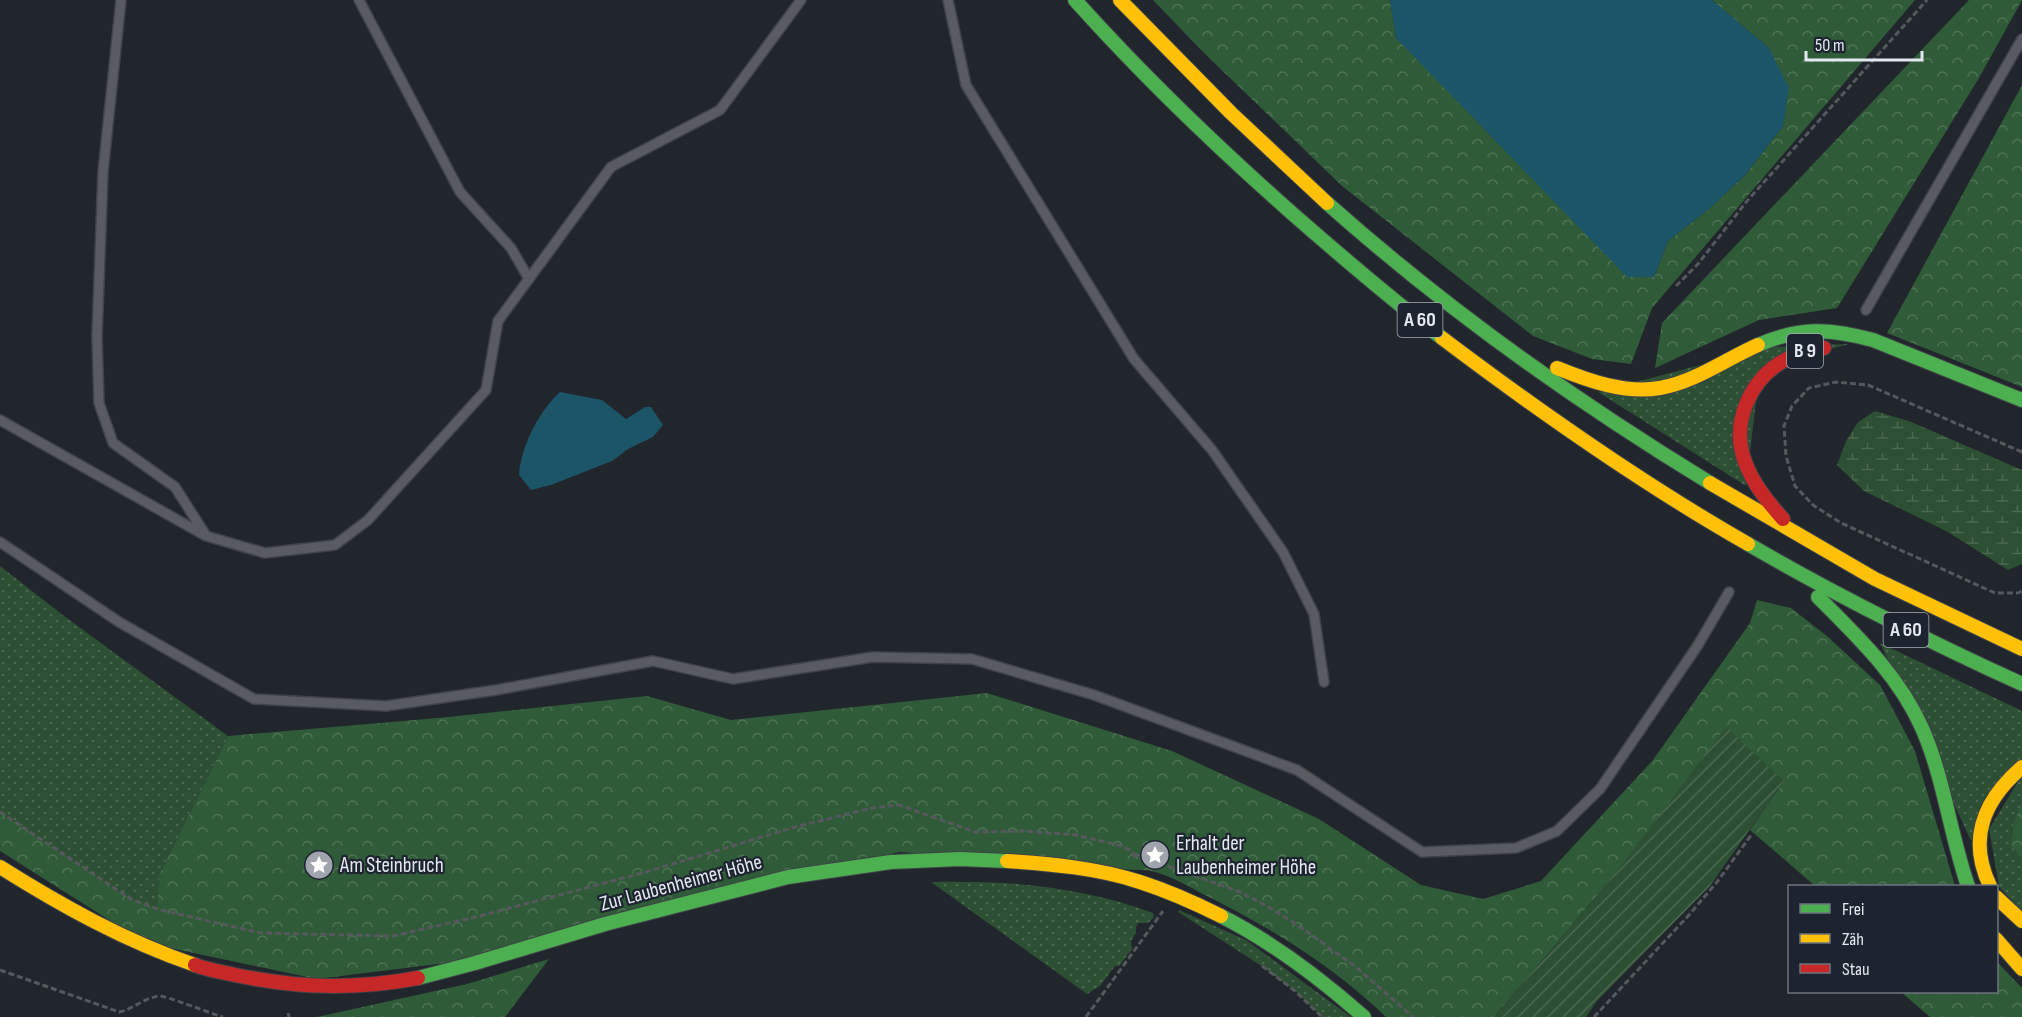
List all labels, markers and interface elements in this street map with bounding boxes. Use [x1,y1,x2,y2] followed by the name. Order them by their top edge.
[1806,24,1922,62] scale bar
[1815,35,1845,56] text: 50 m
[1398,303,1442,337] road number: A 60
[1787,334,1823,368] road number: B 9
[1884,613,1928,647] road number: A 60
[1176,831,1316,880] place label: Erhalt der Laubenheimer Höhe
[1139,839,1171,871] place icon: Erhalt der Laubenheimer Höhe
[303,849,335,881] place icon: Am Steinbruch
[597,849,765,917] street label: Zur Laubenheimer Höhe
[339,853,444,878] place label: Am Steinbruch
[1788,885,1998,993] legend
[1842,899,1864,920] text: Frei
[1842,929,1864,950] text: Zäh
[1842,959,1870,980] text: Stau

